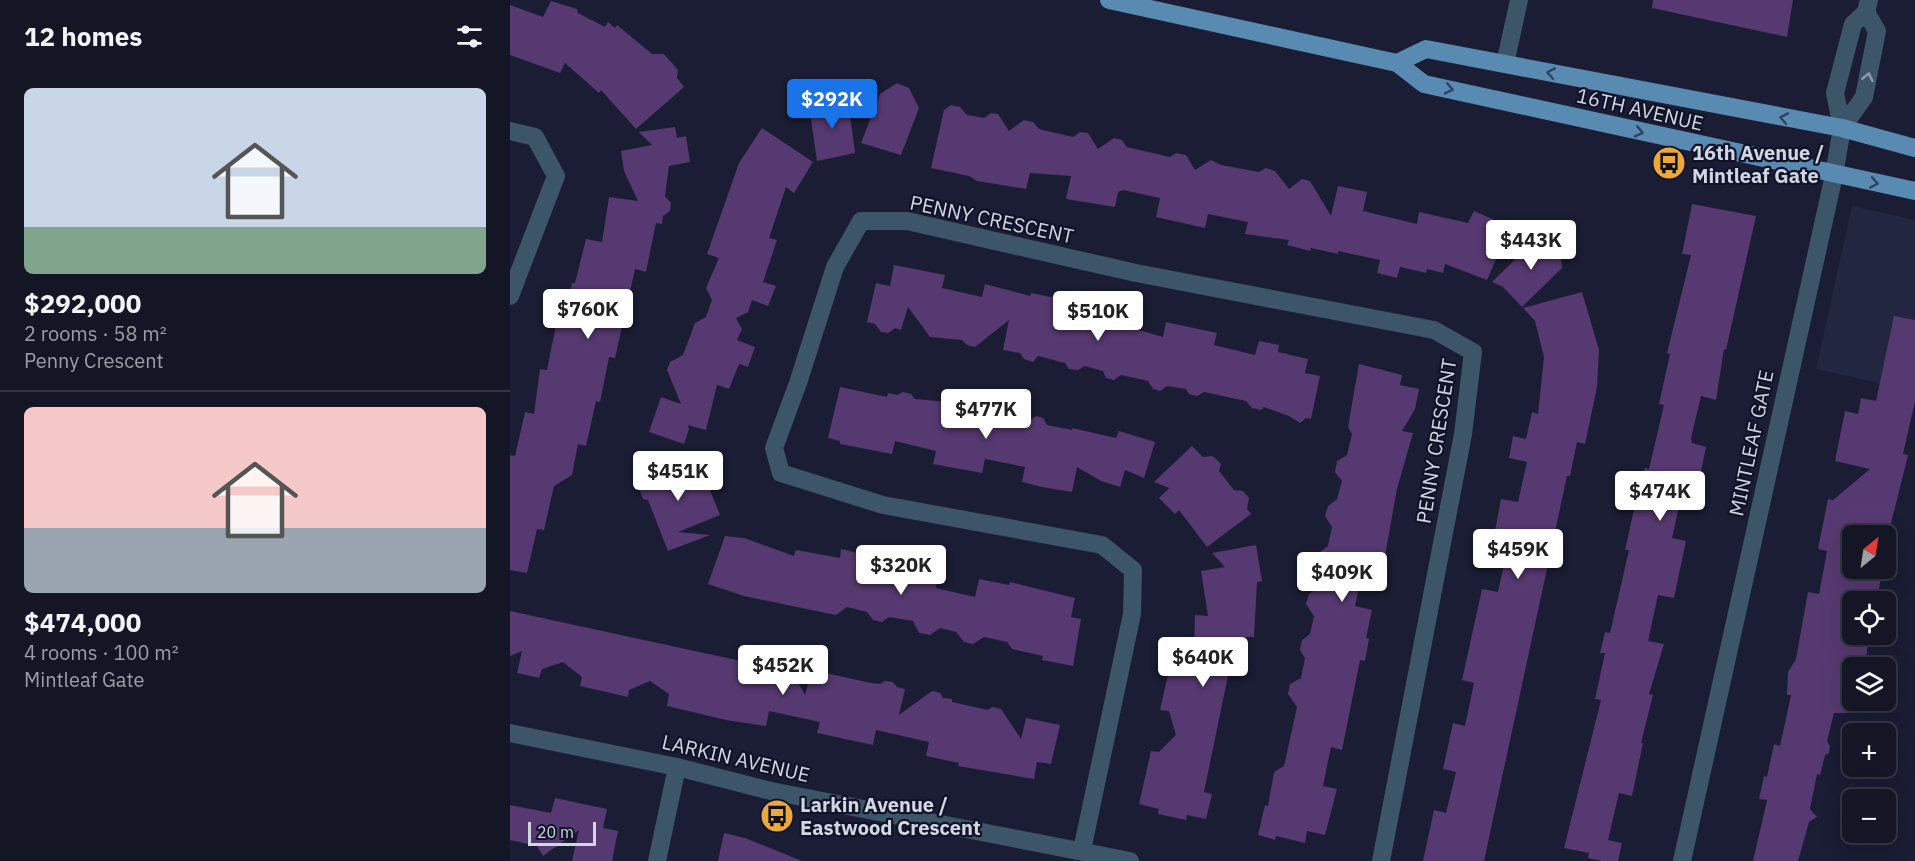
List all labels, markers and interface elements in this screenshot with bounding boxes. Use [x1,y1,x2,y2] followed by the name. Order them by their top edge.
[24,19,142,53] text: 12 homes
[453,20,486,53] icon: filters
[1547,67,1557,80] one-way arrow
[1861,73,1874,83] one-way arrow
[790,79,874,130] pin: $292K
[1574,81,1706,137] street label: 16TH AVENUE
[1443,82,1453,95] one-way arrow
[801,85,863,112] text: $292K
[1780,112,1790,125] one-way arrow
[1634,125,1644,138] one-way arrow
[201,127,309,235] icon: home
[1692,139,1824,189] place label: 16th Avenue / Mintleaf Gate
[1651,145,1687,181] bus stop icon: 16th Avenue / Mintleaf Gate
[1869,176,1879,189] one-way arrow
[908,188,1076,250] street label: PENNY CRESCENT
[1489,220,1573,271] pin: $443K
[1500,226,1562,253] text: $443K
[24,286,141,320] text: $292,000
[546,289,630,340] pin: $760K
[1056,291,1140,342] pin: $510K
[557,295,619,322] text: $760K
[1067,297,1129,324] text: $510K
[24,320,167,347] text: 2 rooms · 58 m²
[24,347,164,374] text: Penny Crescent
[1410,357,1462,525] street label: PENNY CRESCENT
[1722,367,1780,519] street label: MINTLEAF GATE
[944,389,1028,440] pin: $477K
[955,395,1017,422] text: $477K
[201,446,309,554] icon: home
[636,451,720,502] pin: $451K
[647,457,709,484] text: $451K
[1618,471,1702,522] pin: $474K
[1629,477,1691,504] text: $474K
[1842,525,1896,579] north arrow
[1842,525,1896,843] map controls
[1476,529,1560,580] pin: $459K
[1487,535,1549,562] text: $459K
[859,545,943,596] pin: $320K
[870,551,932,578] text: $320K
[1300,552,1384,603] pin: $409K
[1311,558,1373,585] text: $409K
[1842,591,1896,645] button: locate
[24,605,141,639] text: $474,000
[1161,637,1245,688] pin: $640K
[24,639,179,666] text: 4 rooms · 100 m²
[1172,643,1234,670] text: $640K
[741,645,825,696] pin: $452K
[752,651,814,678] text: $452K
[1842,657,1896,711] button: layers
[24,666,144,693] text: Mintleaf Gate
[1842,723,1896,777] button: +
[660,728,812,788] street label: LARKIN AVENUE
[1842,789,1896,843] button: −
[800,791,981,841] place label: Larkin Avenue / Eastwood Crescent
[759,798,795,834] bus stop icon: Larkin Avenue / Eastwood Crescent
[528,819,596,846] scale bar
[537,822,574,842] text: 20 m

